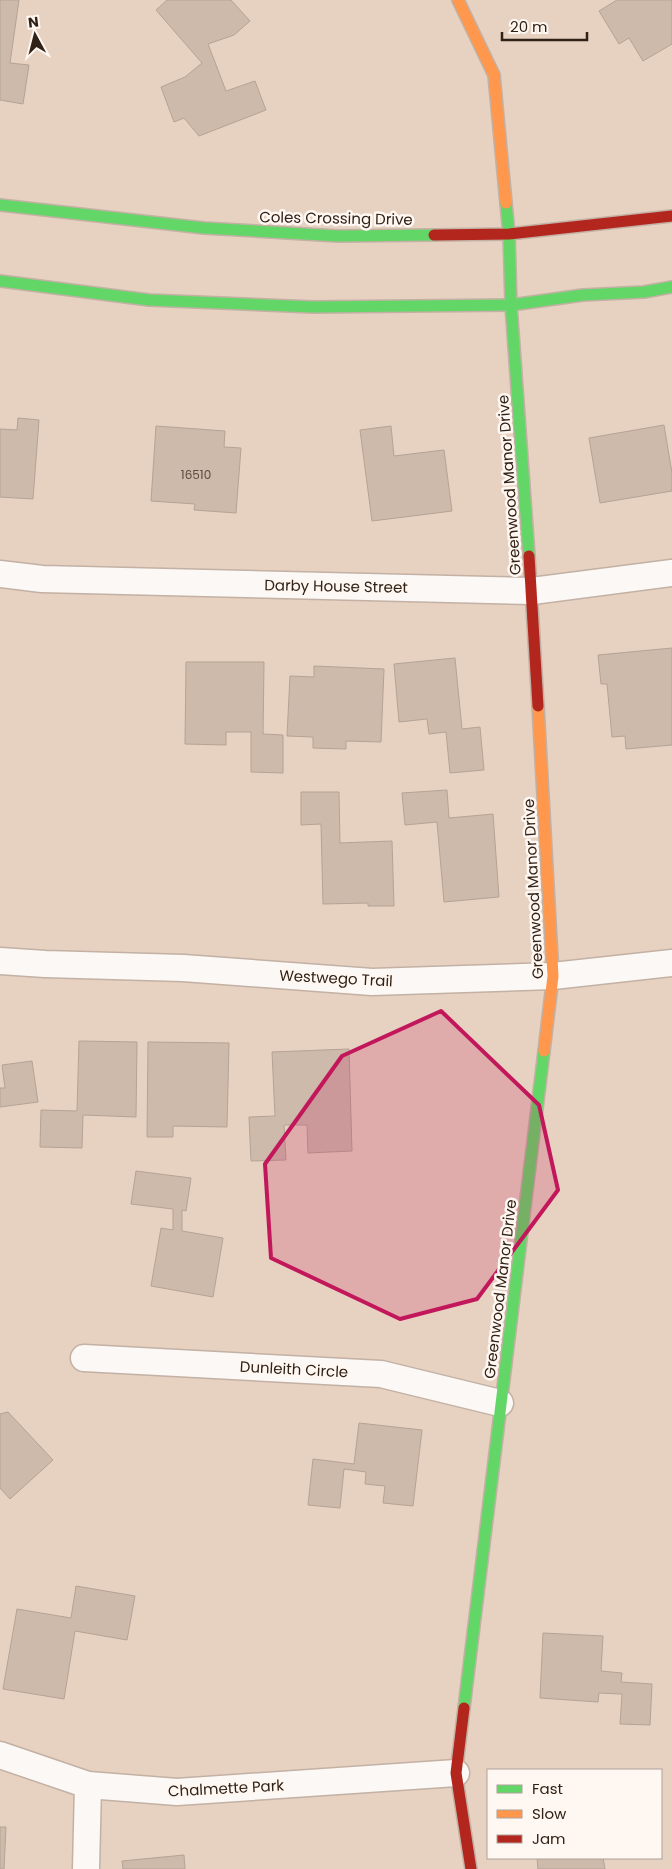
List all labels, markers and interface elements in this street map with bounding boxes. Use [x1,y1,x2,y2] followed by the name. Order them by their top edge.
[10,10,60,60] north arrow
[502,10,587,42] scale bar
[27,12,40,33] text: N
[510,16,548,37] text: 20 m
[259,206,413,230] street label: Coles Crossing Drive
[492,394,526,576] street label: Greenwood Manor Drive
[181,466,211,483] house number: 16510
[264,574,408,598] street label: Darby House Street
[518,798,548,980] street label: Greenwood Manor Drive
[279,965,393,991] street label: Westwego Trail
[479,1198,521,1380] street label: Greenwood Manor Drive
[239,1356,349,1382] street label: Dunleith Circle
[487,1769,662,1859] legend
[167,1774,285,1802] street label: Chalmette Park
[532,1778,563,1799] text: Fast
[532,1803,567,1824] text: Slow
[532,1828,566,1849] text: Jam

